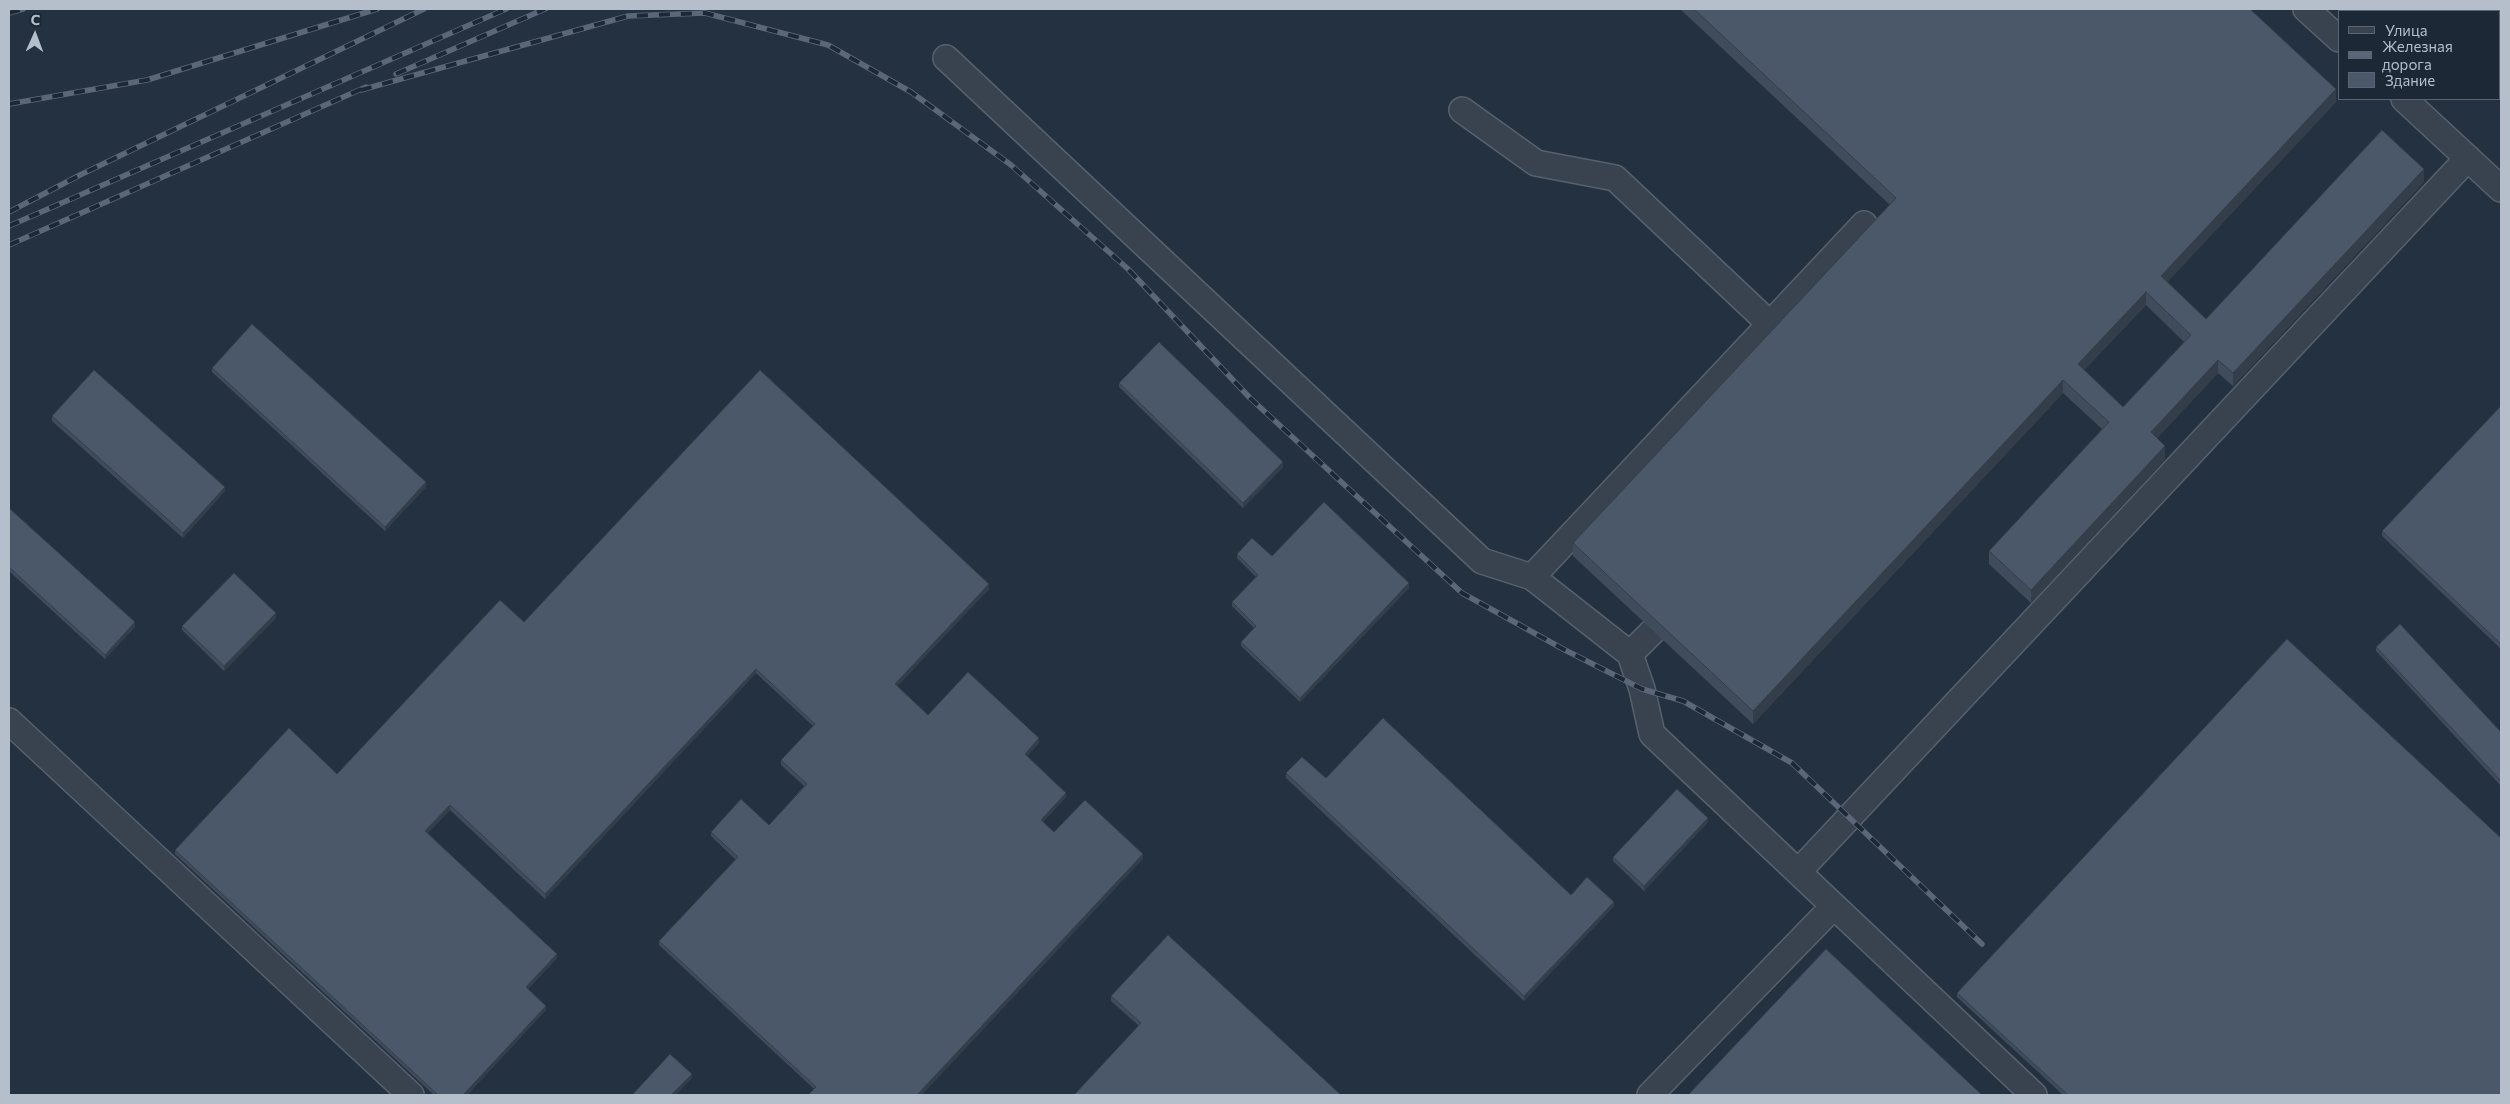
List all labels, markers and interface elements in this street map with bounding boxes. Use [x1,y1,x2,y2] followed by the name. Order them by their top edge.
[10,10,60,60] north arrow
[2338,10,2500,100] legend
[30,11,41,28] text: С
[2385,21,2427,39] text: Улица
[2382,37,2453,73] text: Железная дорога
[2385,71,2435,89] text: Здание

